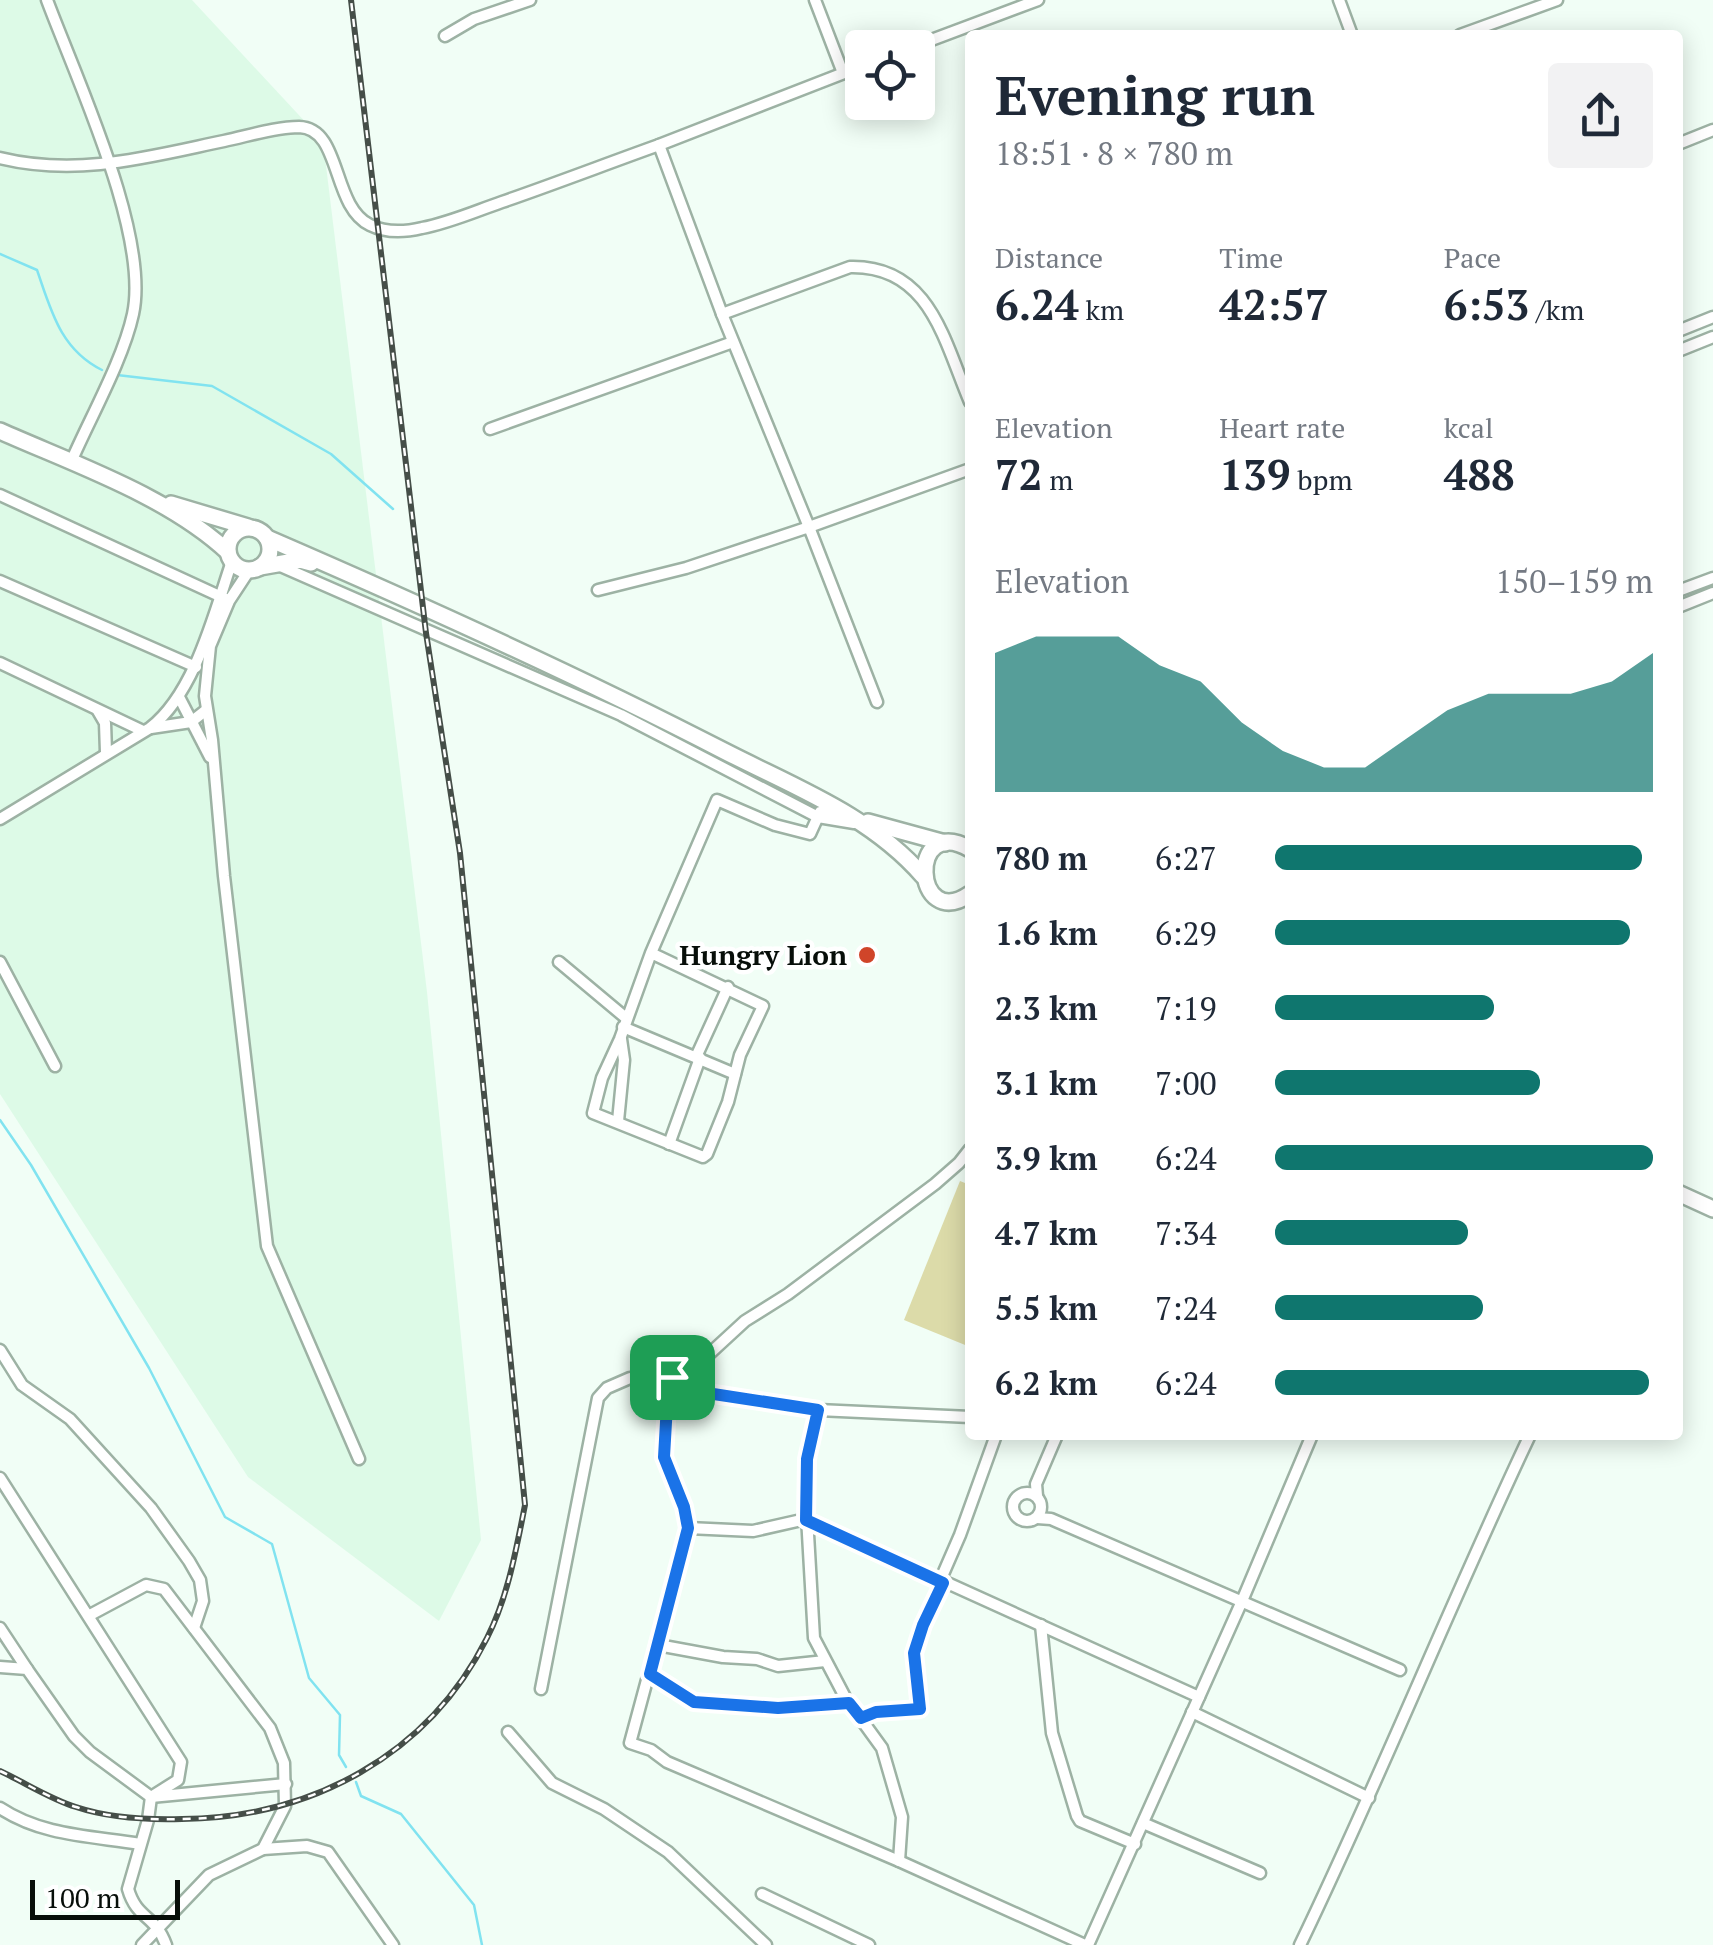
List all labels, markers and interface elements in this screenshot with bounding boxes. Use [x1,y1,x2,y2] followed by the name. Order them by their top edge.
[845,30,935,120] map controls
[845,30,935,120] button: locate
[995,58,1315,131] text: Evening run
[1548,63,1653,168] button: share
[995,132,1233,174] text: 18:51 · 8 × 780 m
[995,239,1103,276] text: Distance
[1219,239,1283,276] text: Time
[1444,239,1501,276] text: Pace
[995,276,1079,332] text: 6.24
[1219,276,1329,332] text: 42:57
[1444,276,1529,332] text: 6:53
[1079,291,1124,328] text: km
[1529,291,1584,328] text: /km
[995,409,1113,446] text: Elevation
[1219,409,1345,446] text: Heart rate
[1444,409,1493,446] text: kcal
[995,446,1042,502] text: 72
[1219,446,1291,502] text: 139
[1444,446,1515,502] text: 488
[1042,461,1073,498] text: m
[1291,461,1353,498] text: bpm
[995,560,1129,602] text: Elevation
[1495,560,1653,602] text: 150–159 m
[995,837,1087,879] text: 780 m
[1155,837,1217,879] text: 6:27
[995,912,1098,954] text: 1.6 km
[1155,912,1217,954] text: 6:29
[679,936,847,973] place label: Hungry Lion
[856,944,878,966] marker: Hungry Lion
[995,987,1098,1029] text: 2.3 km
[1155,987,1217,1029] text: 7:19
[995,1062,1098,1104] text: 3.1 km
[1155,1062,1217,1104] text: 7:00
[995,1137,1098,1179] text: 3.9 km
[1155,1137,1217,1179] text: 6:24
[995,1212,1098,1254] text: 4.7 km
[1155,1212,1217,1254] text: 7:34
[995,1287,1098,1329] text: 5.5 km
[1155,1287,1217,1329] text: 7:24
[630,1335,715,1420] pin
[645,1350,700,1405] icon: arrive
[995,1362,1098,1404] text: 6.2 km
[1155,1362,1217,1404] text: 6:24
[30,1875,180,1920] scale bar
[45,1879,121,1916] text: 100 m

